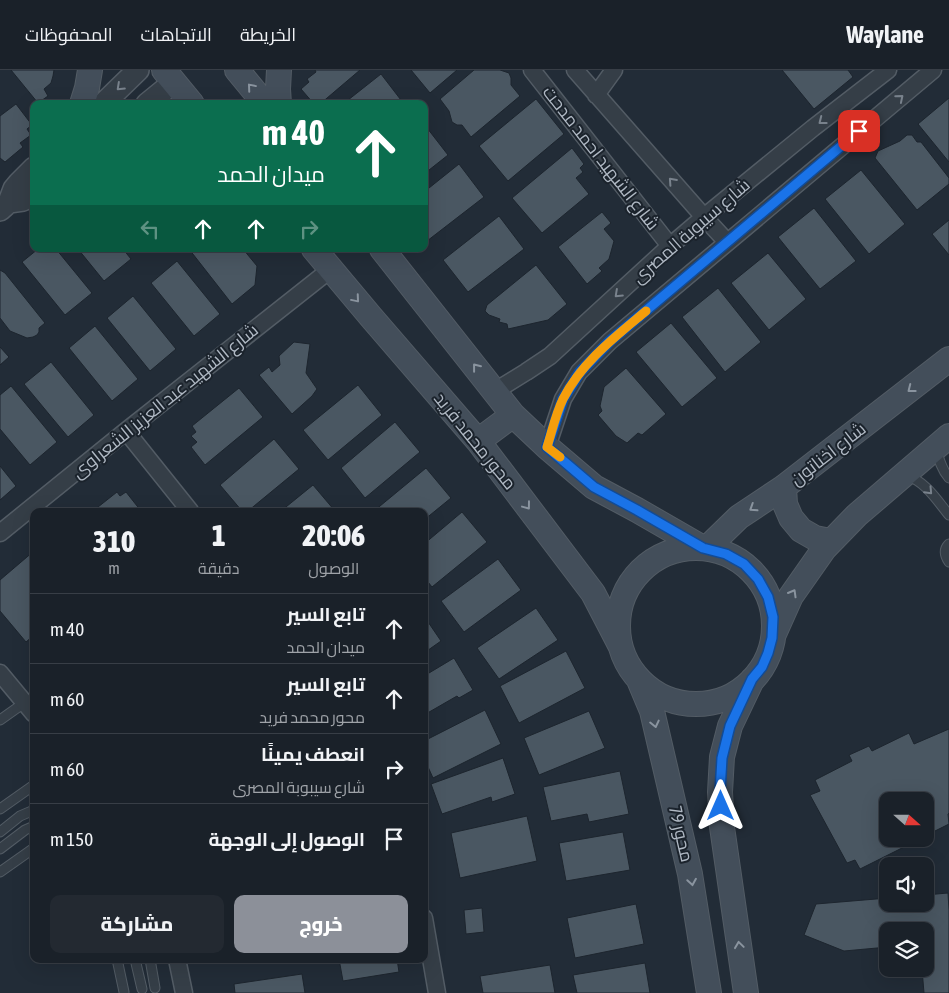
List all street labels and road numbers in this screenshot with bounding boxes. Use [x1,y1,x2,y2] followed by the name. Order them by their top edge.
[537,82,664,235] street label: شارع الشهيد احمد مدحت
[628,174,755,289] street label: شارع سيبوبة المصرى
[67,319,263,484] street label: شارع الشهيد عبد العزيز الشعراوى
[429,388,521,494] street label: محور محمد فريد
[786,418,871,491] street label: شارع اخناتون
[664,804,698,864] street label: محور 79

